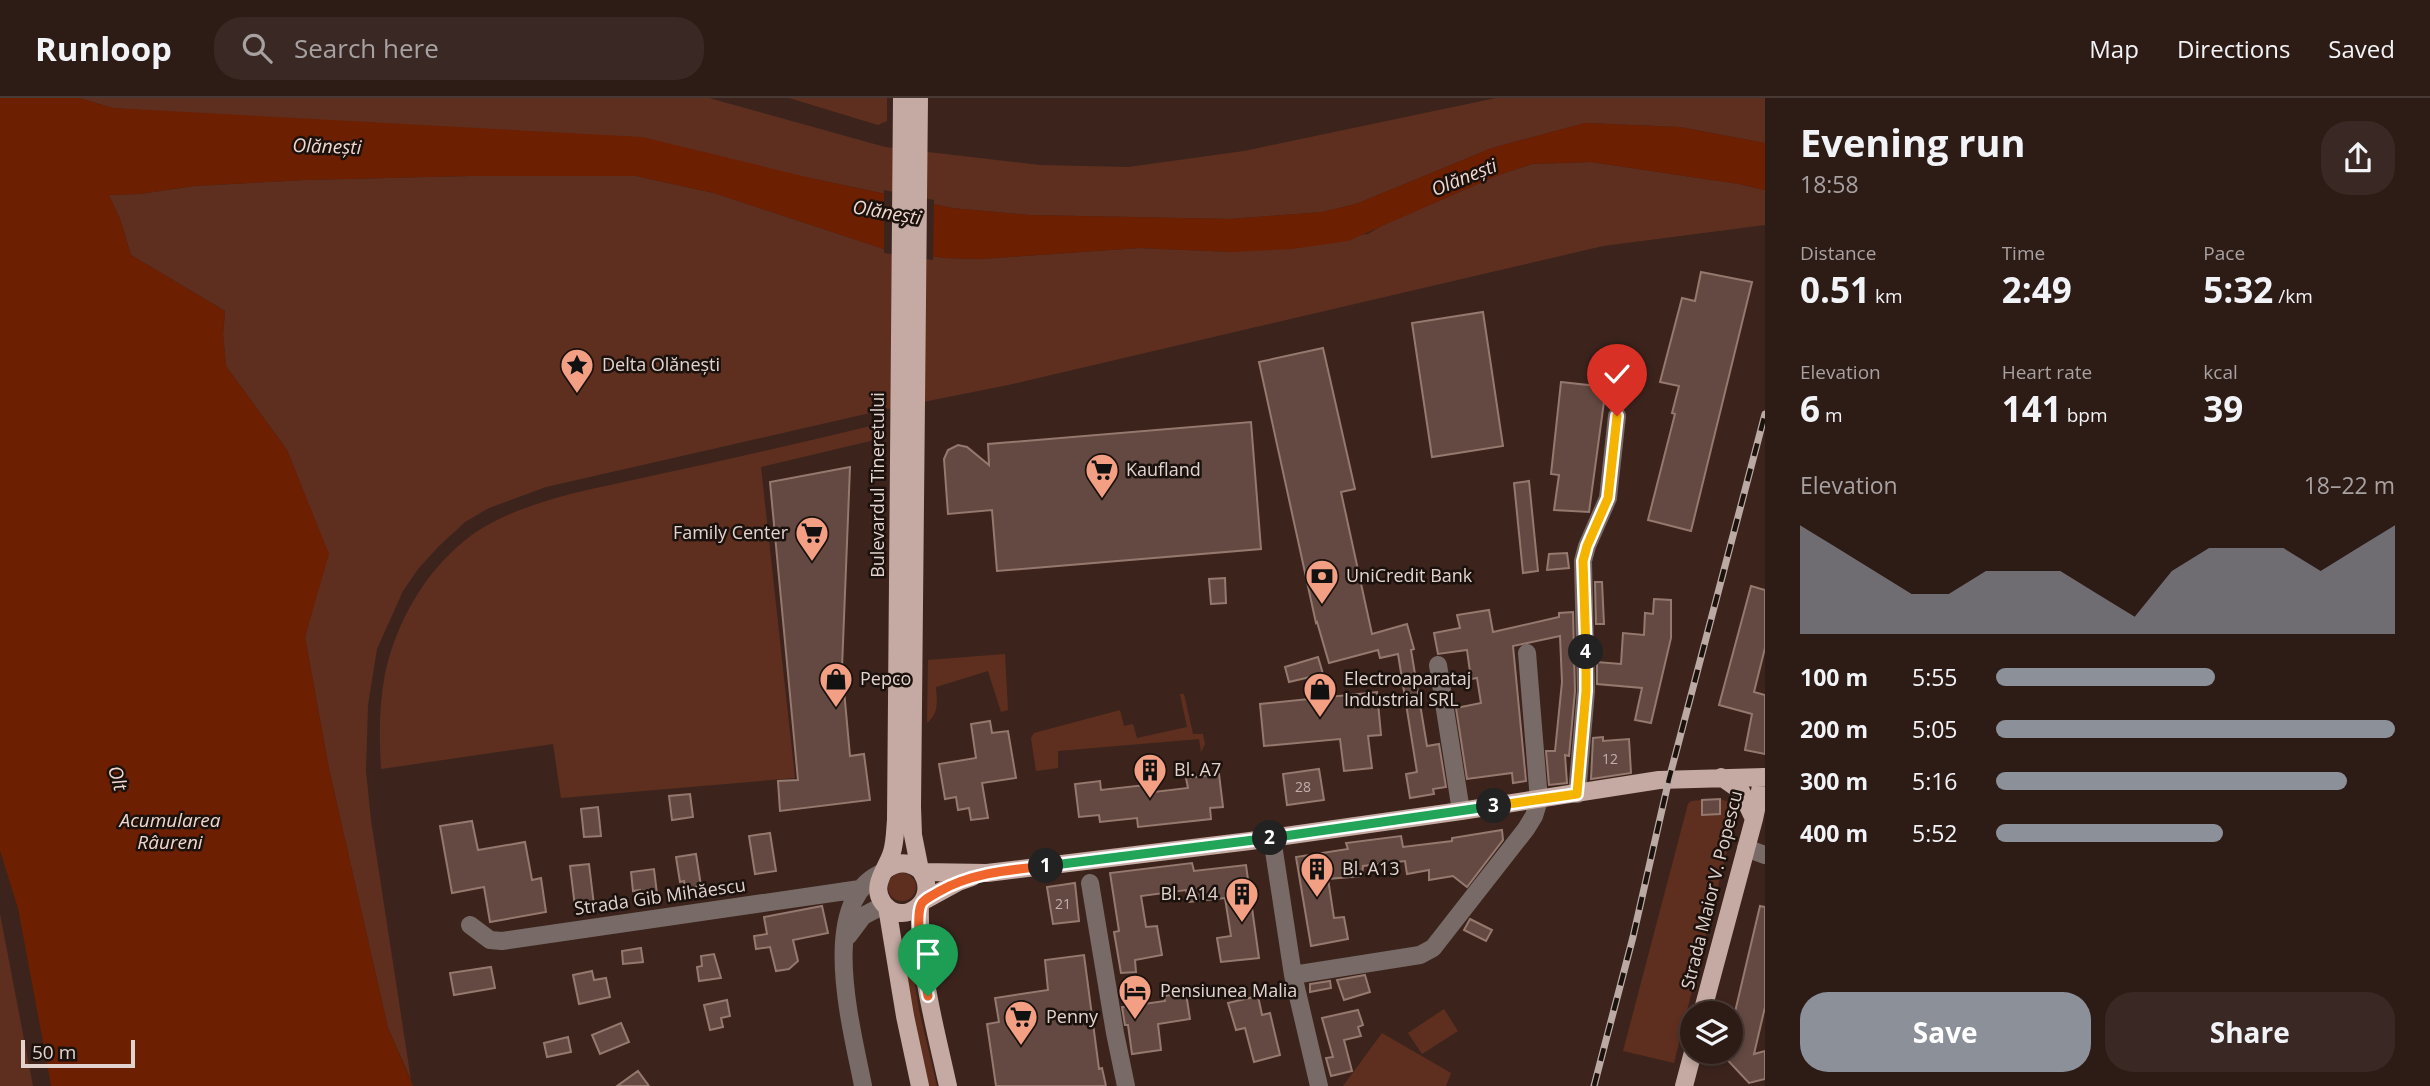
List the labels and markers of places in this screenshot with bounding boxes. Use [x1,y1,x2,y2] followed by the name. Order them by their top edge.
[1587,344,1647,416] pin
[558,346,596,395] place icon: Delta Olănești
[602,352,720,376] place label: Delta Olănești
[1083,451,1121,500] supermarket icon: Kaufland
[1126,457,1201,481] place label: Kaufland
[793,514,831,563] supermarket icon: Family Center
[673,520,789,544] place label: Family Center
[1303,557,1341,606] bank icon: UniCredit Bank
[1346,563,1473,587] place label: UniCredit Bank
[1568,634,1604,670] pin: 4
[817,660,855,709] shop icon: Pepco
[860,666,911,690] place label: Pepco
[1344,666,1471,711] place label: Electroaparataj Industrial SRL
[1301,670,1339,719] shop icon: Electroaparataj Industrial SRL
[1131,751,1169,800] building icon: Bl. A7
[1174,757,1221,781] place label: Bl. A7
[1476,788,1512,824] pin: 3
[1252,820,1288,856] pin: 2
[1028,848,1064,884] pin: 1
[1298,850,1336,899] building icon: Bl. A13
[1342,856,1400,880] place label: Bl. A13
[1223,875,1261,924] building icon: Bl. A14
[1160,881,1218,905] place label: Bl. A14
[898,924,958,996] pin
[1116,972,1154,1021] hotel icon: Pensiunea Malia
[1160,978,1297,1002] place label: Pensiunea Malia
[1002,998,1040,1047] supermarket icon: Penny
[1046,1004,1099,1028] place label: Penny

